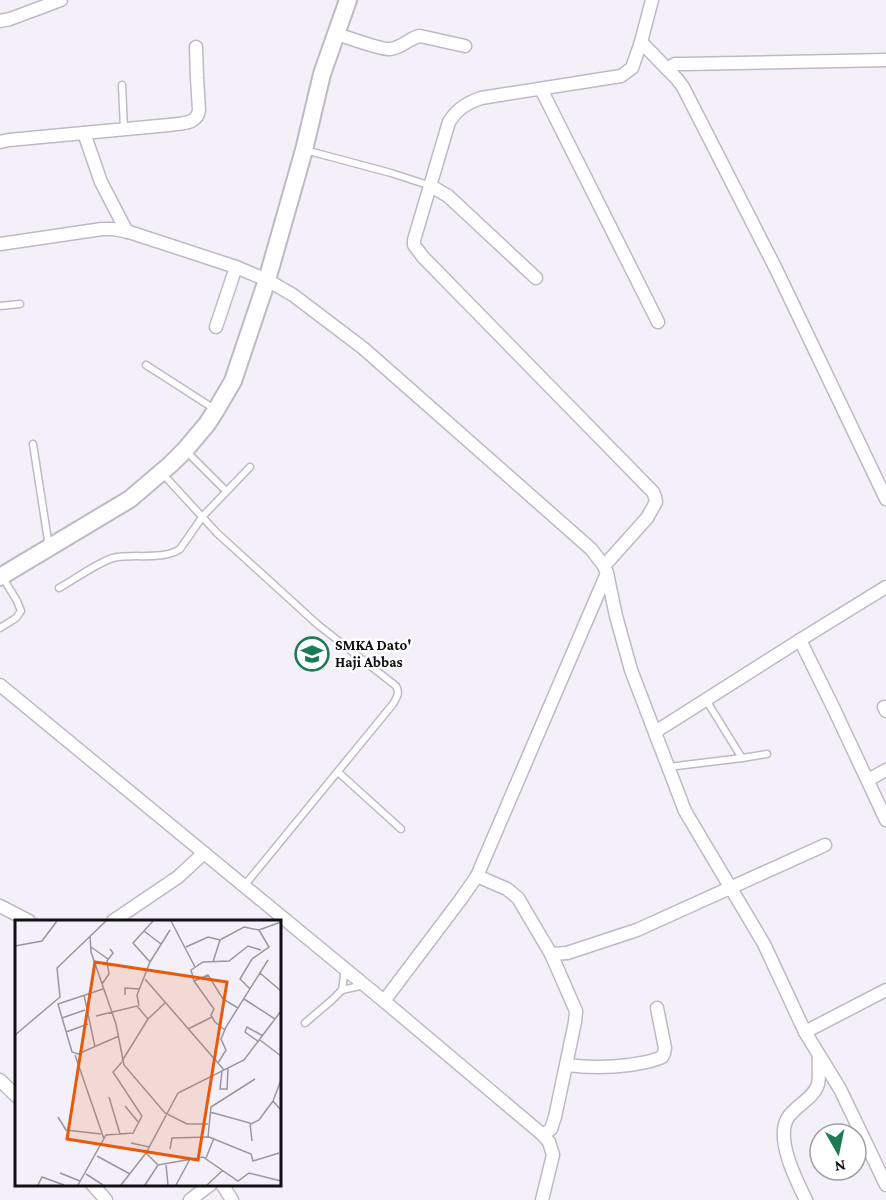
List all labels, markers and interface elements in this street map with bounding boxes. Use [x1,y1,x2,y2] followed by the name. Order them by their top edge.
[294,636,330,672] school or university icon: SMKA Dato' Haji Abbas
[335,637,411,671] place label: SMKA Dato' Haji Abbas
[15,920,280,1185] inset map
[808,1122,868,1182] north arrow
[833,1157,847,1176] text: N

